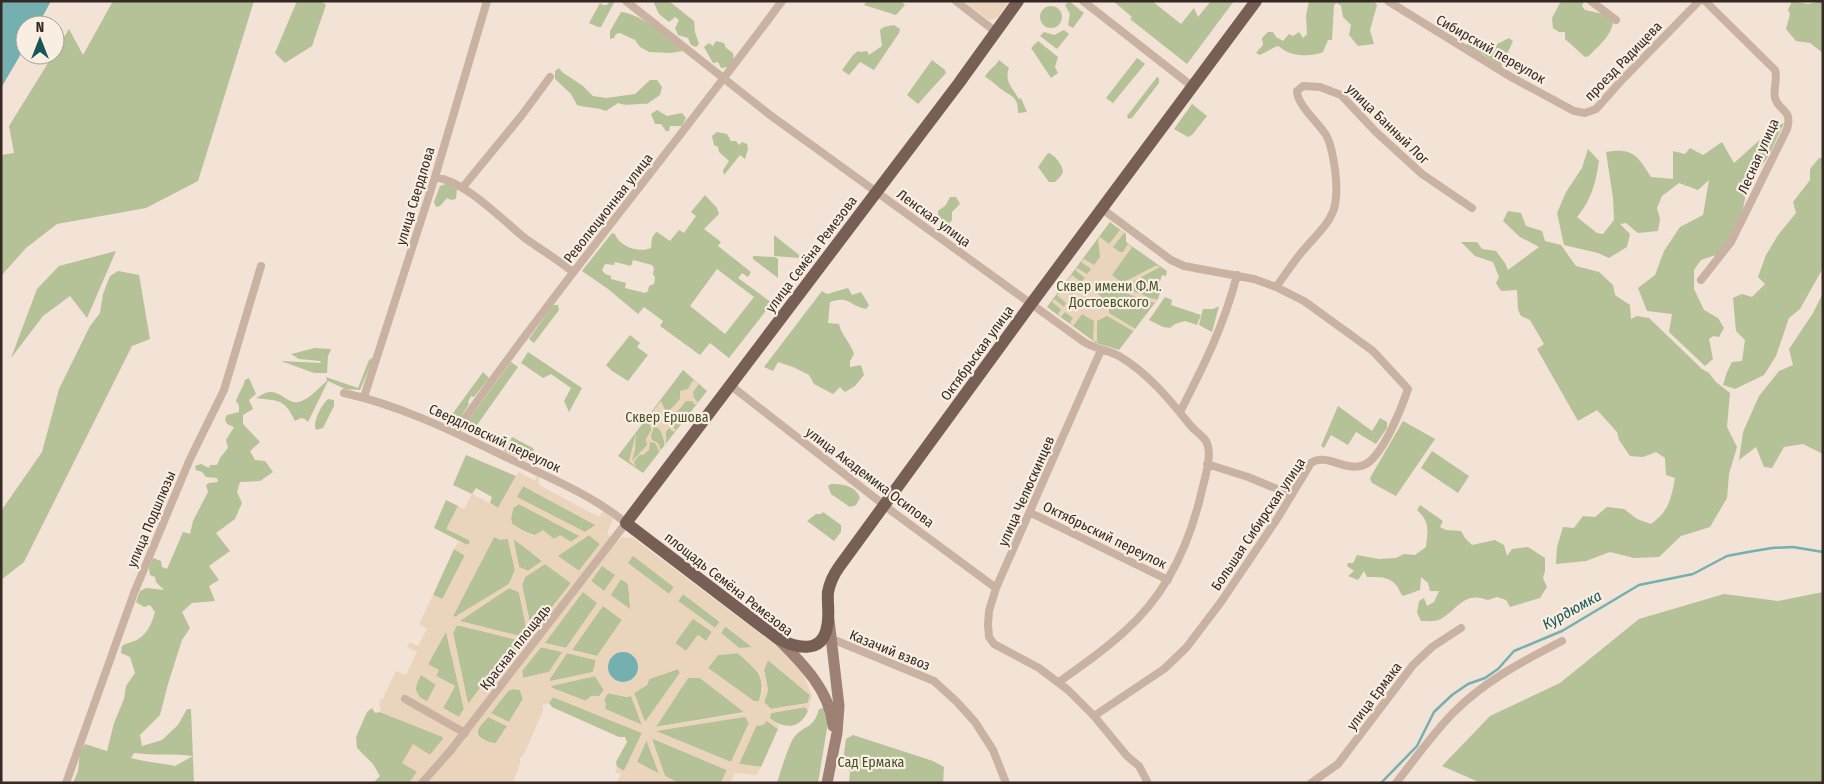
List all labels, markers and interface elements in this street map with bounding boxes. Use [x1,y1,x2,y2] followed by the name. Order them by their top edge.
[1433,11,1549,88] street label: Сибирский переулок
[15,15,65,65] north arrow
[1581,18,1666,105] street label: проезд Радищева
[36,19,44,36] text: N
[1343,81,1433,169] street label: улица Банный Лог
[1734,116,1783,197] street label: Лесная улица
[392,145,439,247] street label: улица Свердлова
[560,150,657,267] street label: Революционная улица
[893,186,974,251] street label: Ленская улица
[762,193,861,316] street label: улица Семёна Ремезова
[1056,278,1162,311] park label: Сквер имени Ф.М. Достоевского
[937,302,1018,404] street label: Октябрьская улица
[426,400,564,477] street label: Свердловский переулок
[625,409,709,426] park label: Сквер Ершова
[802,424,937,531] street label: улица Академика Осипова
[995,434,1058,549] street label: улица Челюскинцев
[1208,455,1309,594] street label: Большая Сибирская улица
[123,468,179,570] street label: улица Подшлюзы
[1040,498,1170,573] street label: Октябрьский переулок
[661,529,797,640] street label: площадь Семёна Ремезова
[1539,586,1605,634] water label: Курдюмка
[476,600,555,694] street label: Красная площадь
[847,627,933,674] street label: Казачий взвоз
[1343,659,1406,734] street label: улица Ермака
[838,754,905,771] park label: Сад Ермака

